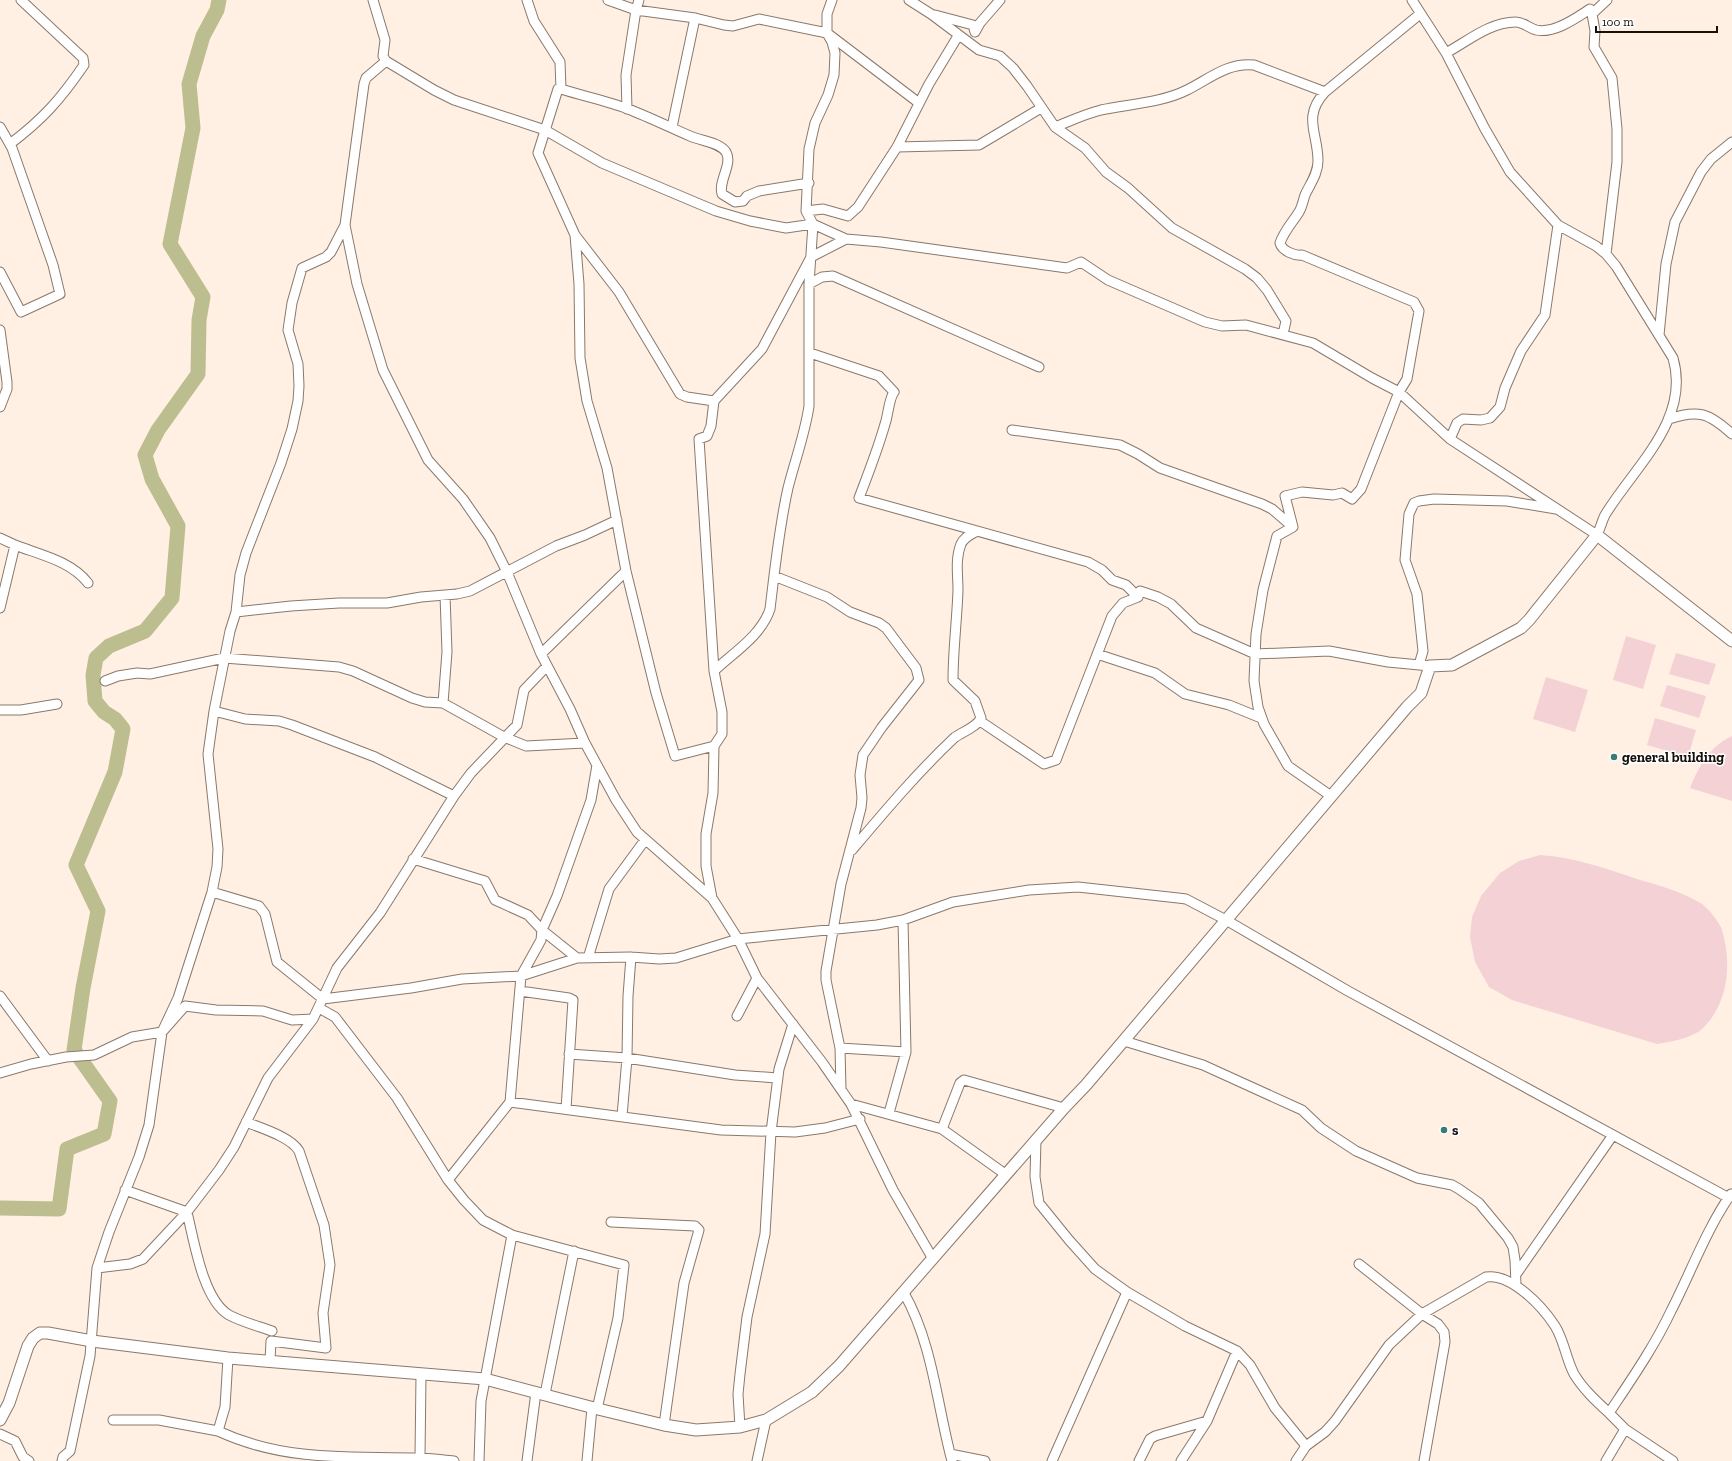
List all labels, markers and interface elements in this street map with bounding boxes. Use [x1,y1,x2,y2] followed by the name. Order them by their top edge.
[1596,8,1717,34] scale bar
[1602,15,1634,29] text: 100 m
[1622,749,1724,766] place label: general building
[1609,752,1619,762] marker: general building
[1452,1122,1459,1139] place label: s
[1439,1125,1449,1135] marker: s

